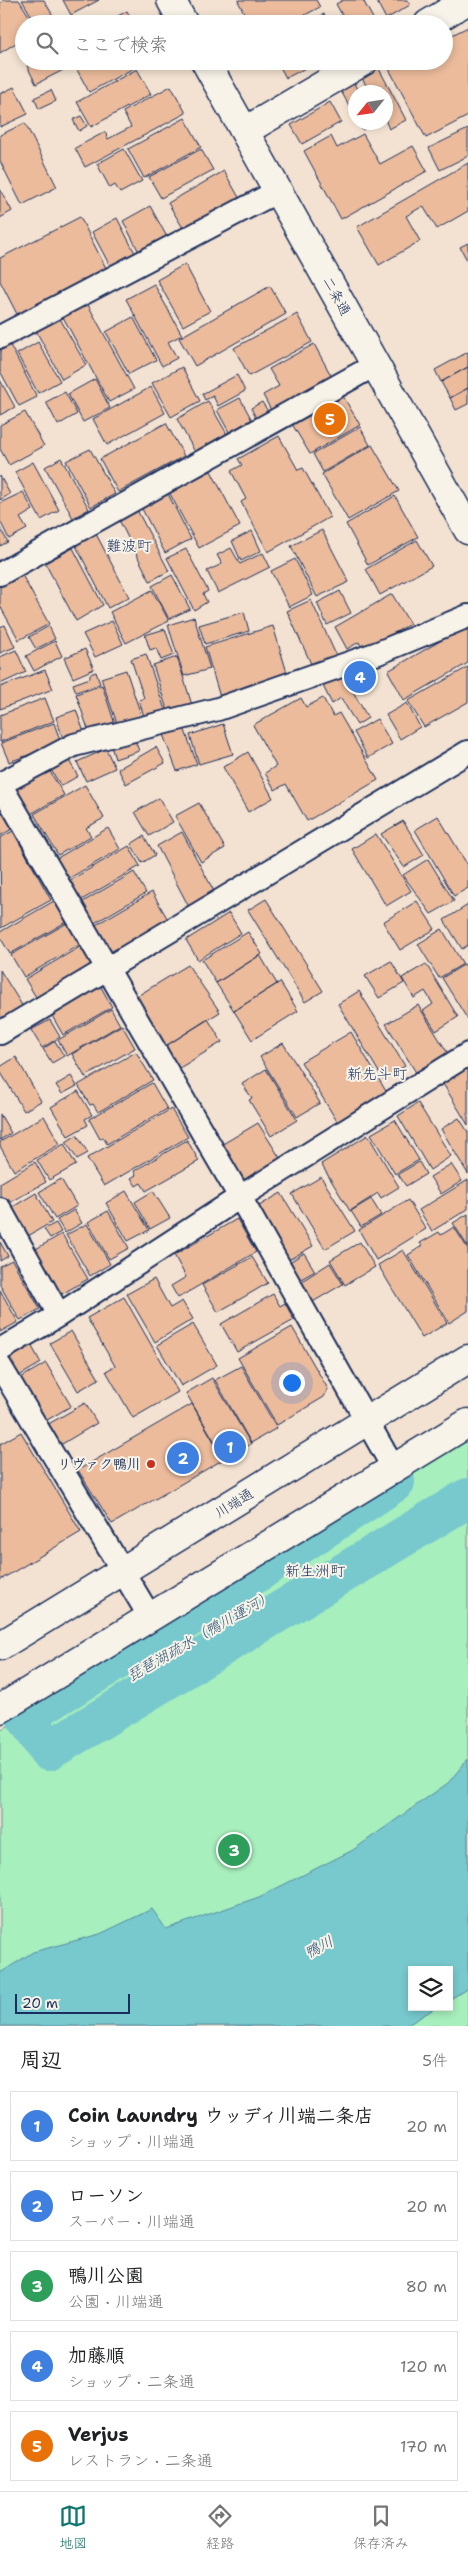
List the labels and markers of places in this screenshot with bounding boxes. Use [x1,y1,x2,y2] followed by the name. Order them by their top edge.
[314,400,346,438] pin: 5
[344,658,376,696] pin: 4
[214,1428,246,1466] pin: 1
[167,1439,199,1477] pin: 2
[57,1455,141,1473] place label: リヴァク鴨川
[145,1458,157,1470] marker: リヴァク鴨川
[218,1831,250,1869] pin: 3

